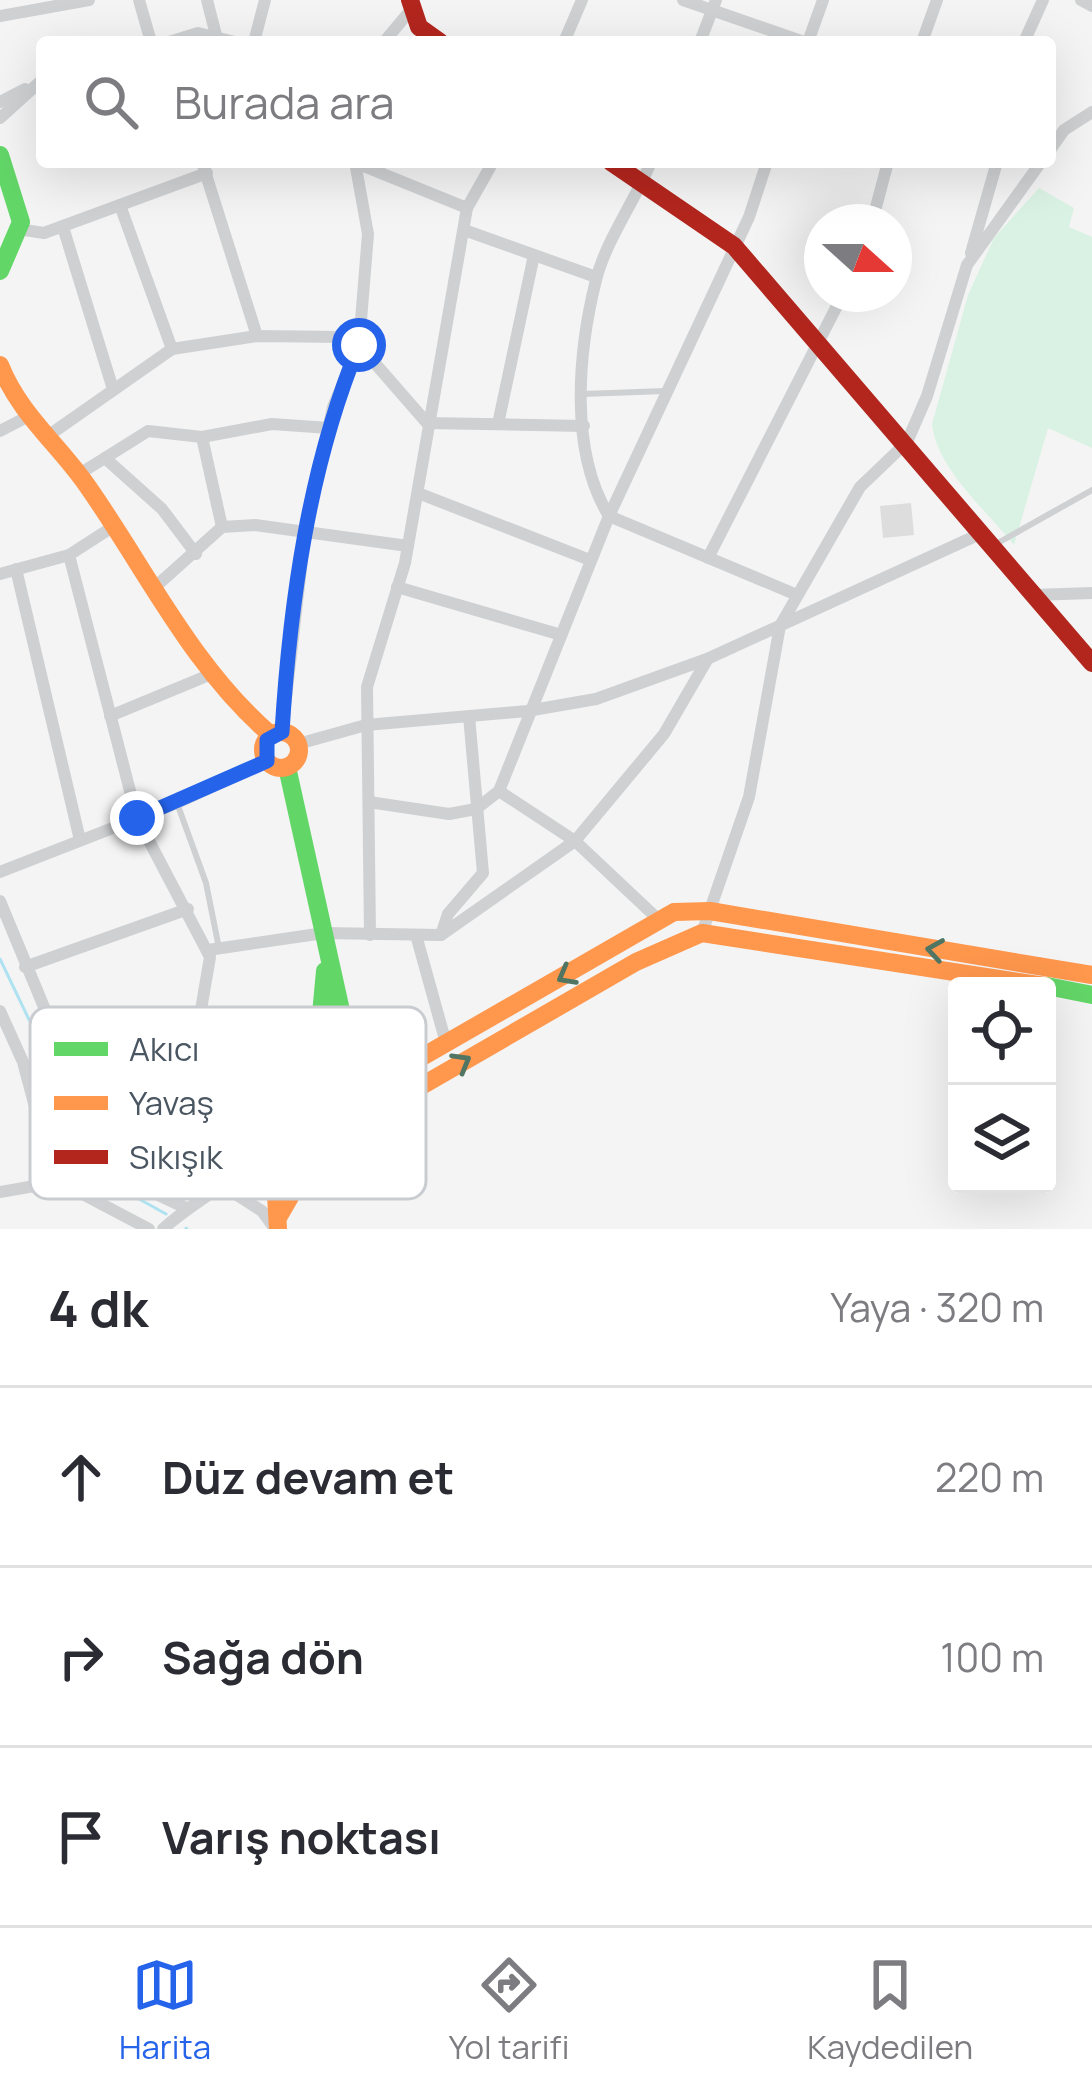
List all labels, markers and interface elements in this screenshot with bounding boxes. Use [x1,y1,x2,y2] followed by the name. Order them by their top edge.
[36,36,1056,168] search box
[78,69,144,135] icon: search
[174,71,395,133] text: Burada ara
[804,204,912,312] north arrow
[332,318,386,372] route start
[110,791,164,845] route end
[925,938,945,964] one-way arrow
[557,961,578,984] one-way arrow
[948,977,1056,1193] map controls
[948,977,1056,1085] button: locate
[30,1007,426,1199] legend
[129,1026,199,1071] text: Akıcı
[449,1054,471,1077] one-way arrow
[129,1080,214,1125] text: Yavaş
[948,1085,1056,1193] button: layers
[129,1134,224,1179] text: Sıkışık
[48,1273,148,1342] text: 4 dk
[831,1280,1044,1334] text: Yaya · 320 m
[48,1444,114,1510] icon: ahead
[162,1446,454,1508] text: Düz devam et
[935,1450,1044,1504] text: 220 m
[48,1624,114,1690] icon: right
[162,1626,364,1688] text: Sağa dön
[940,1630,1044,1684] text: 100 m
[48,1804,114,1870] icon: arrive
[162,1806,441,1868] text: Varış noktası
[119,1952,211,2069] tab: Harita
[449,1952,569,2069] tab: Yol tarifi
[807,1952,973,2069] tab: Kaydedilen

